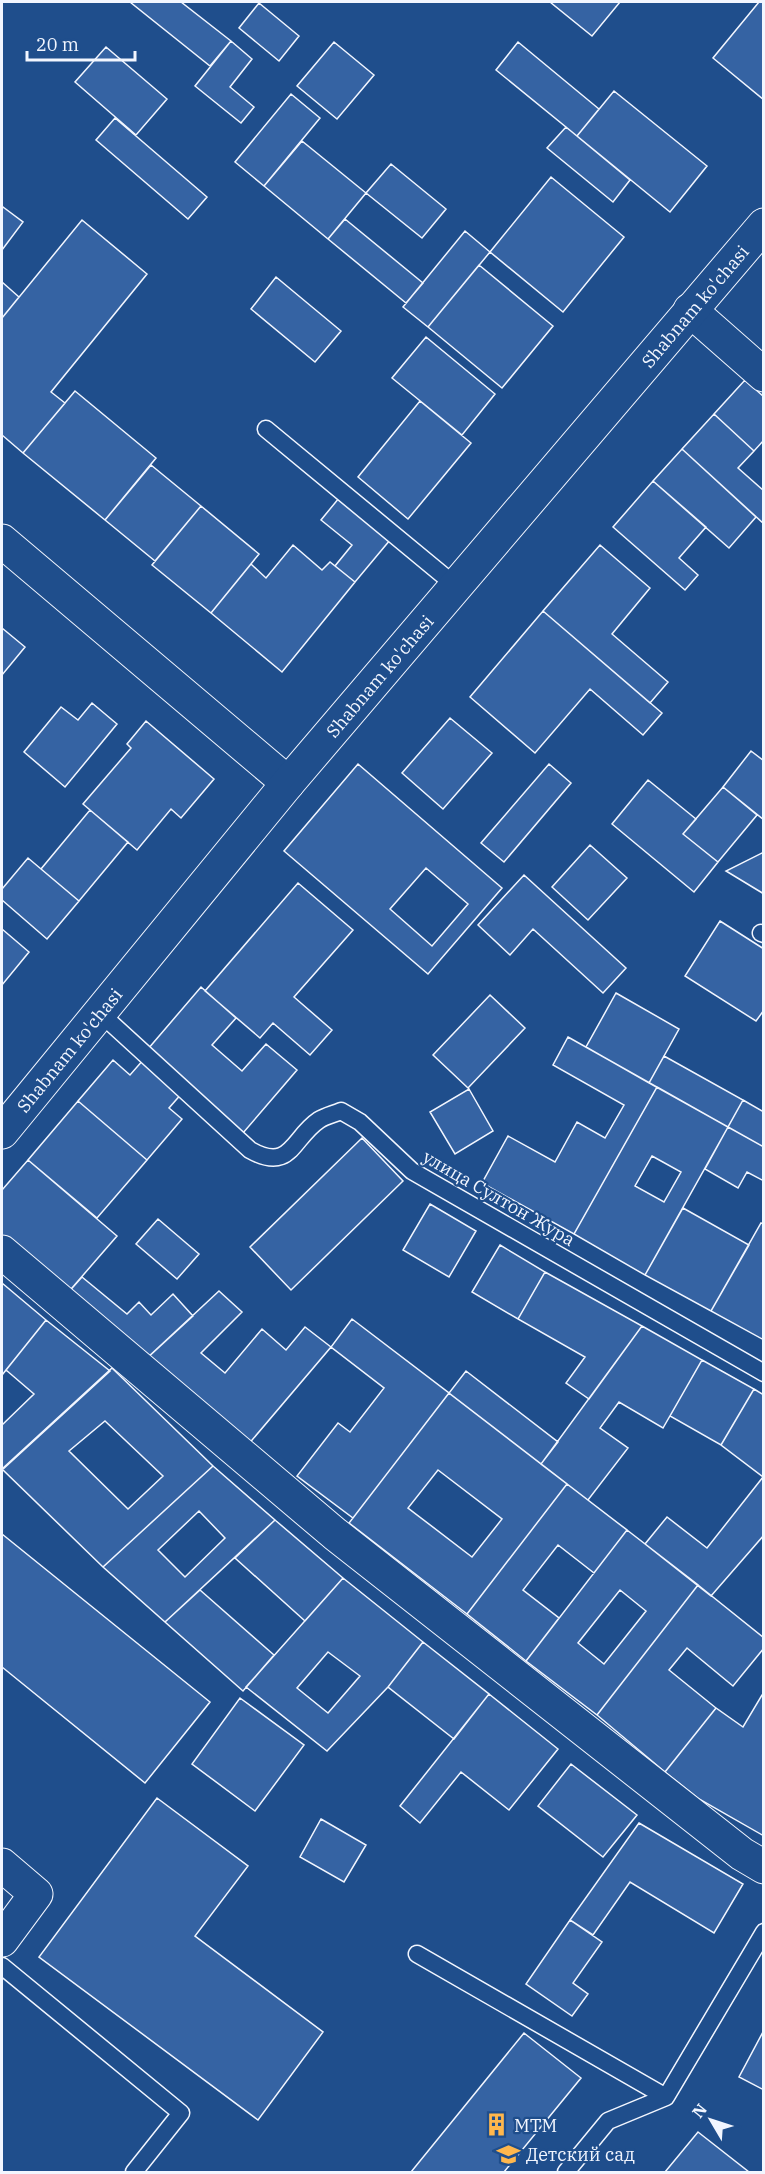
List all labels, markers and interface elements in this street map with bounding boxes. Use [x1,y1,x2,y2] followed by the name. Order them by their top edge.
[27,24,135,62] scale bar
[36,33,79,56] text: 20 m
[636,240,754,372] street label: Shabnam ko'chasi
[321,610,438,742] street label: Shabnam ko'chasi
[12,983,127,1117] street label: Shabnam ko'chasi
[419,1145,579,1251] street label: улица Султон Жура
[681,2090,741,2150] north arrow
[688,2099,711,2122] text: N
[483,2112,509,2138] building icon: MTM
[514,2114,557,2137] place label: MTM
[495,2141,521,2167] school or university icon: Детский сад
[526,2143,635,2166] place label: Детский сад

